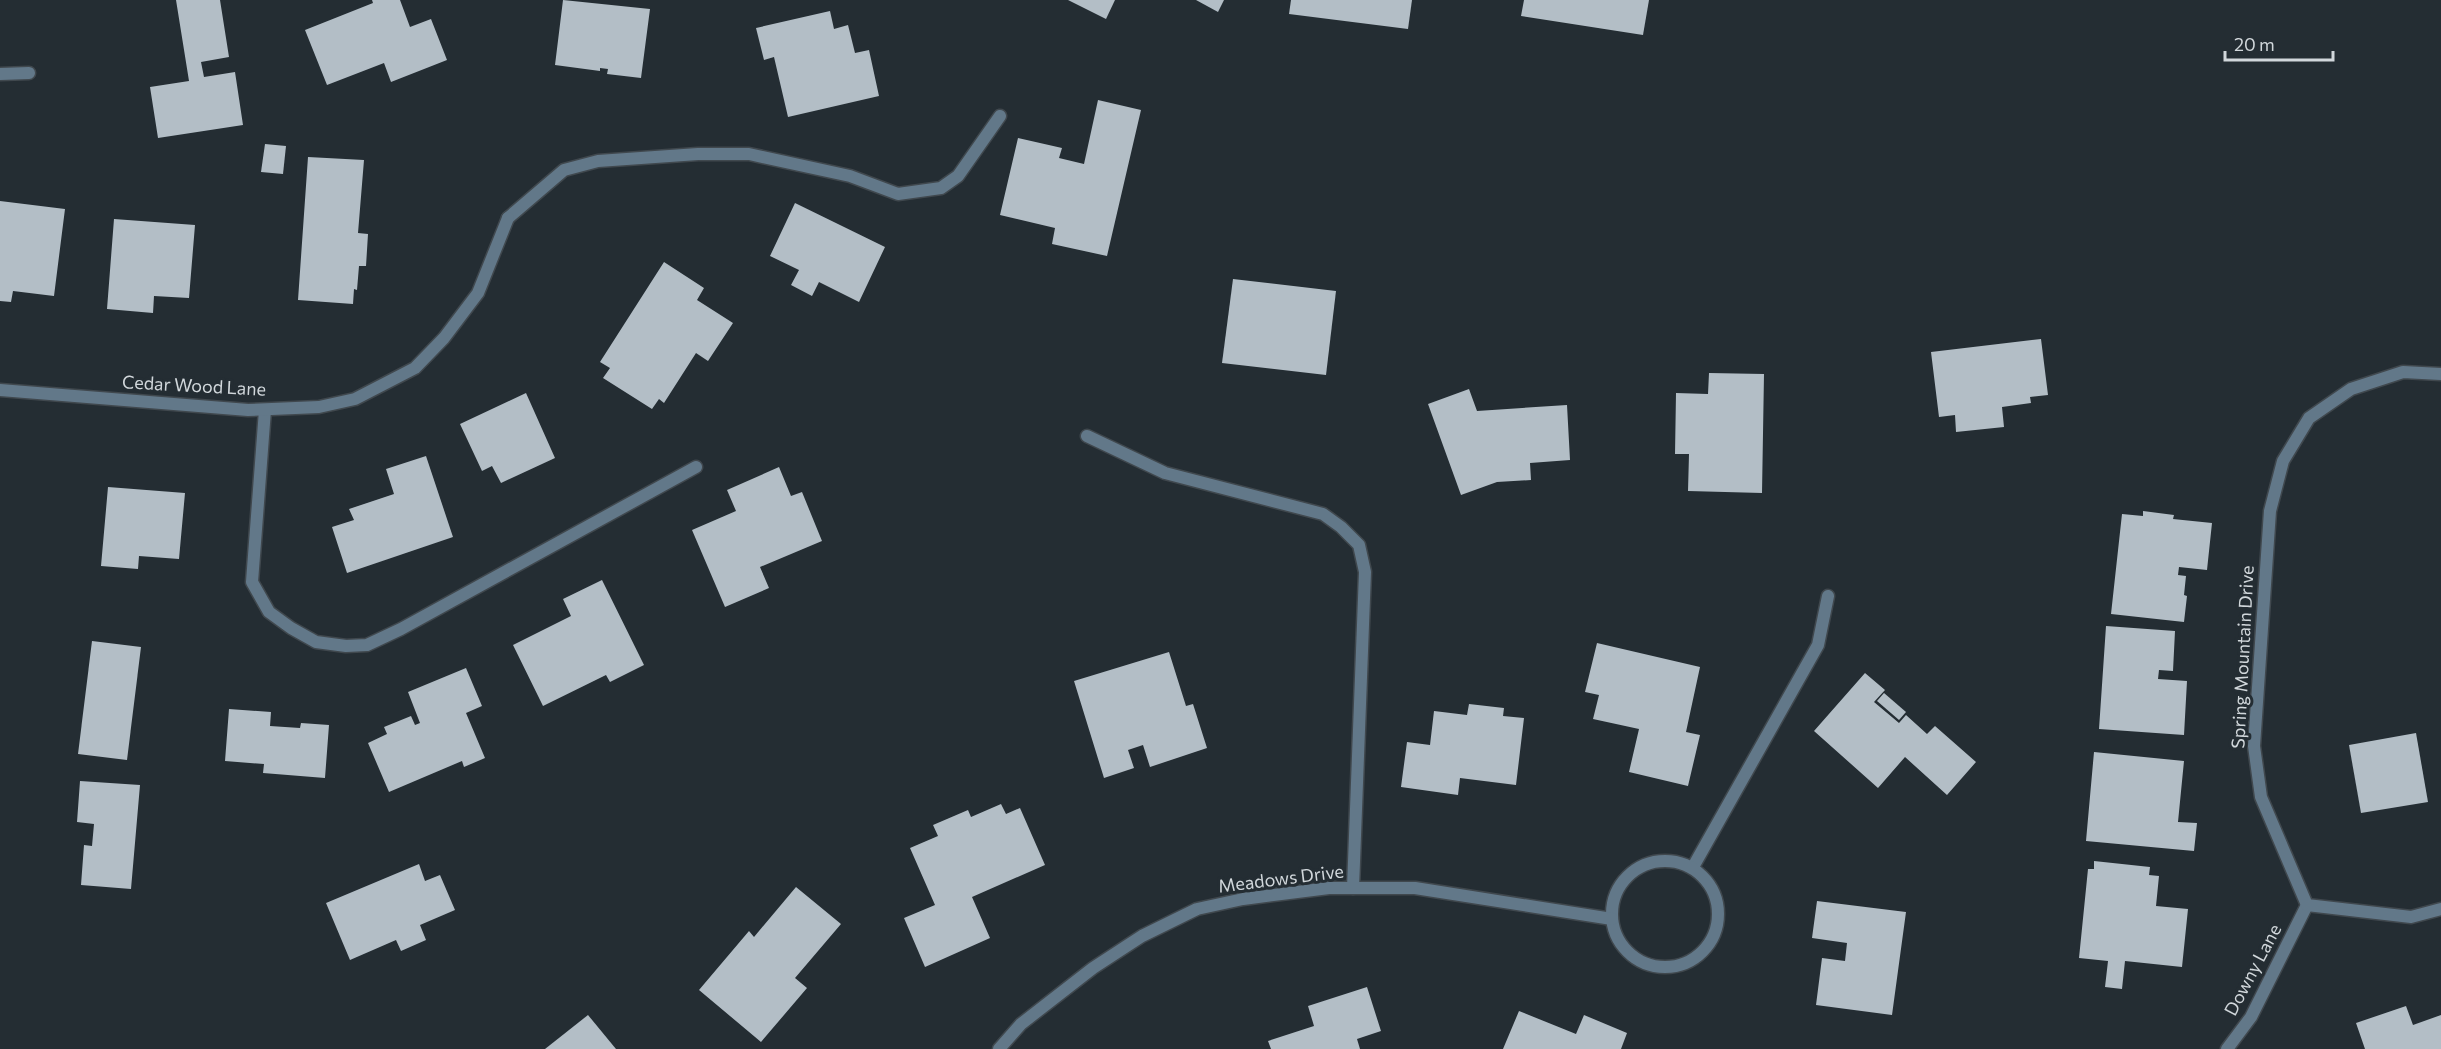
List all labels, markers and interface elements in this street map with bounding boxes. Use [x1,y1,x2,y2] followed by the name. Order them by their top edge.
[2225,24,2333,62] scale bar
[2234,33,2275,55] text: 20 m
[121,370,267,400] street label: Cedar Wood Lane
[2226,565,2258,749] street label: Spring Mountain Drive
[1217,859,1345,897] street label: Meadows Drive
[2219,920,2285,1019] street label: Downy Lane

